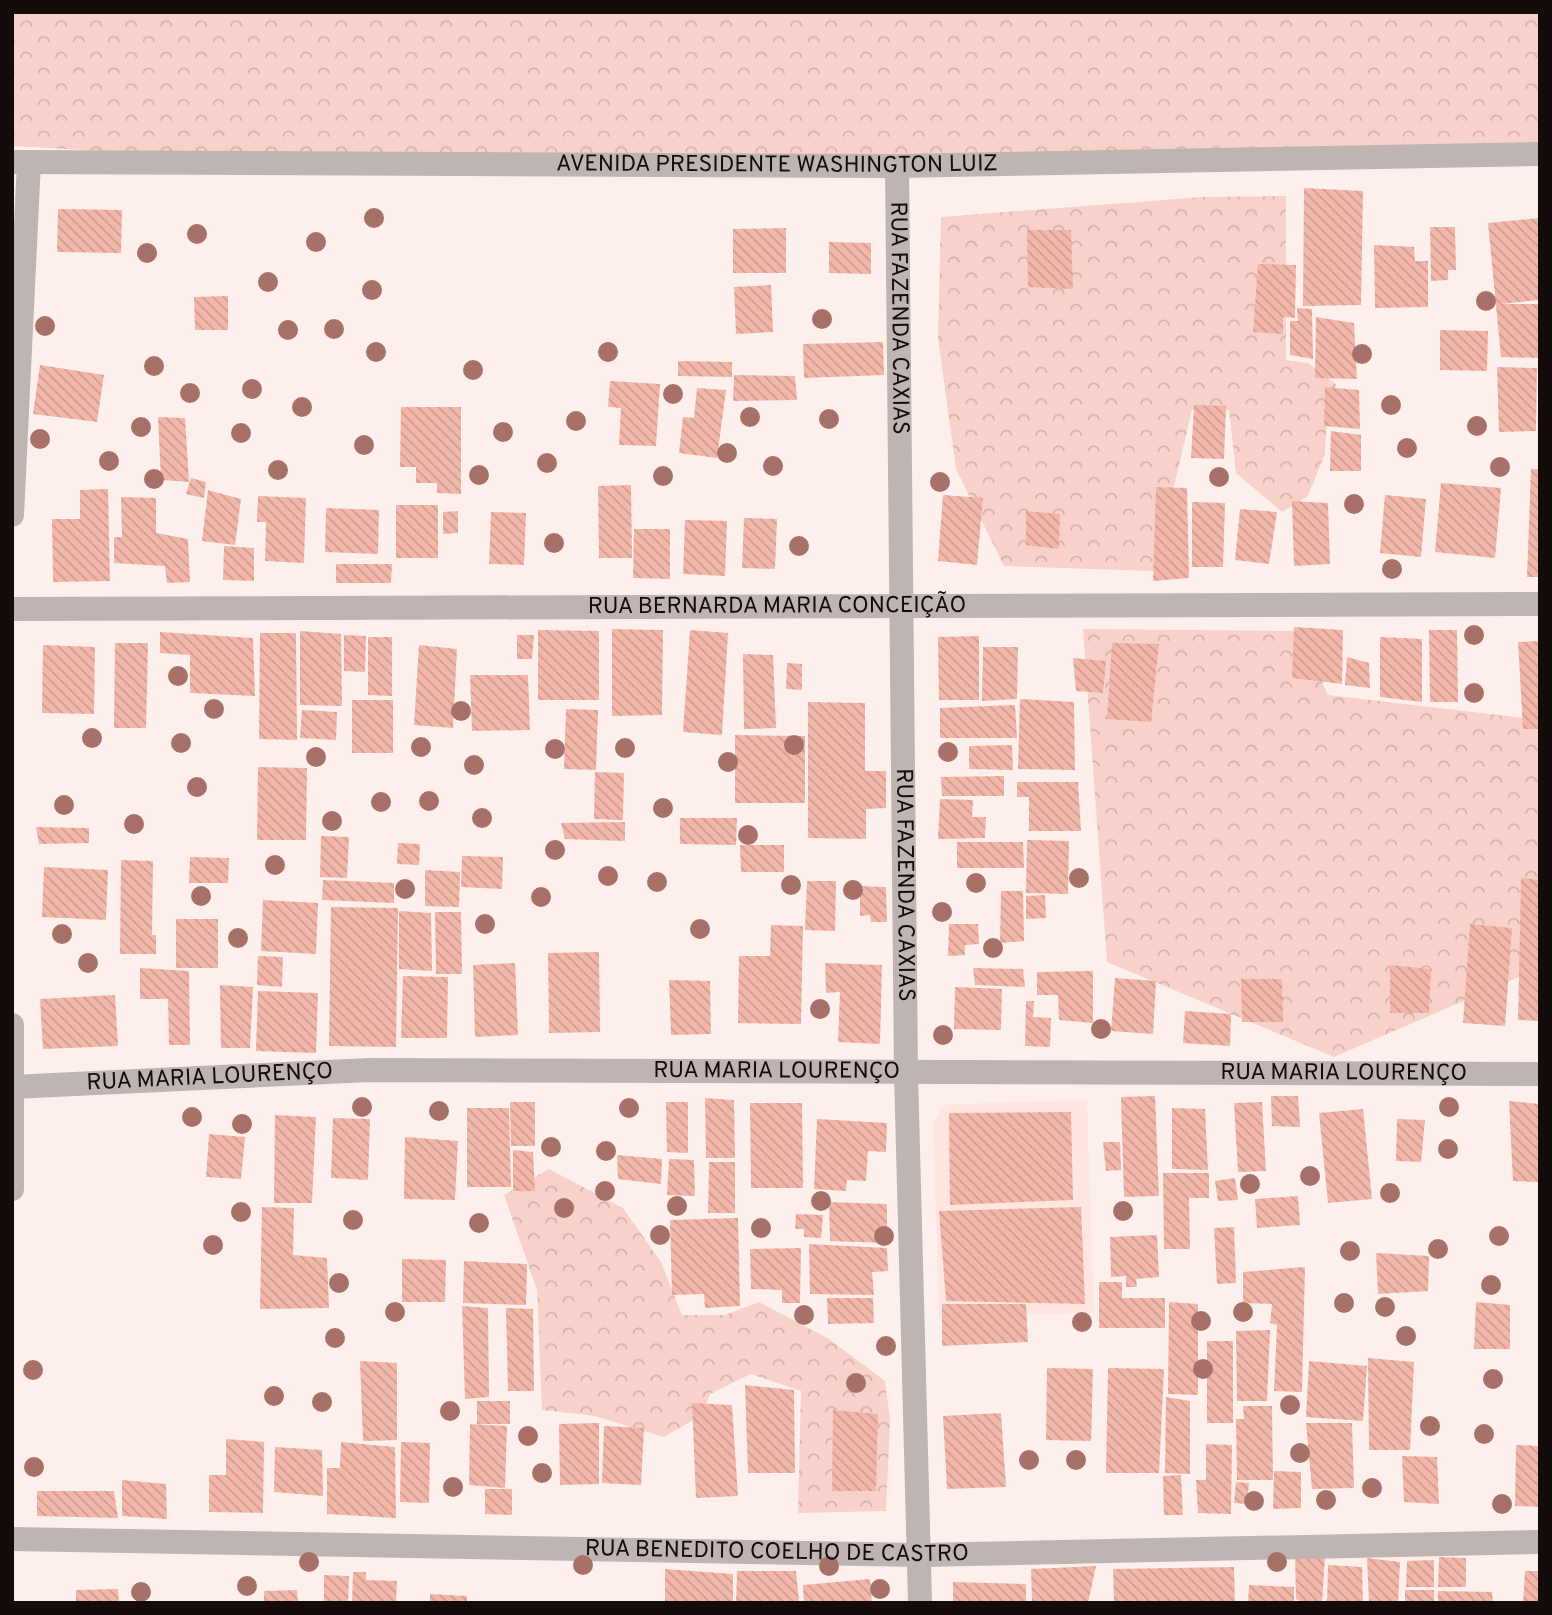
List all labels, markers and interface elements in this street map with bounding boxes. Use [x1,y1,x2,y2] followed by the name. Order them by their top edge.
[556,150,998,181] street label: AVENIDA PRESIDENTE WASHINGTON LUIZ
[883,201,914,435] street label: RUA FAZENDA CAXIAS
[588,590,966,622] street label: RUA BERNARDA MARIA CONCEIÇÃO
[888,768,920,1002] street label: RUA FAZENDA CAXIAS
[653,1056,900,1086] street label: RUA MARIA LOURENÇO
[86,1057,334,1098] street label: RUA MARIA LOURENÇO
[1220,1058,1467,1088] street label: RUA MARIA LOURENÇO
[585,1535,969,1570] street label: RUA BENEDITO COELHO DE CASTRO

